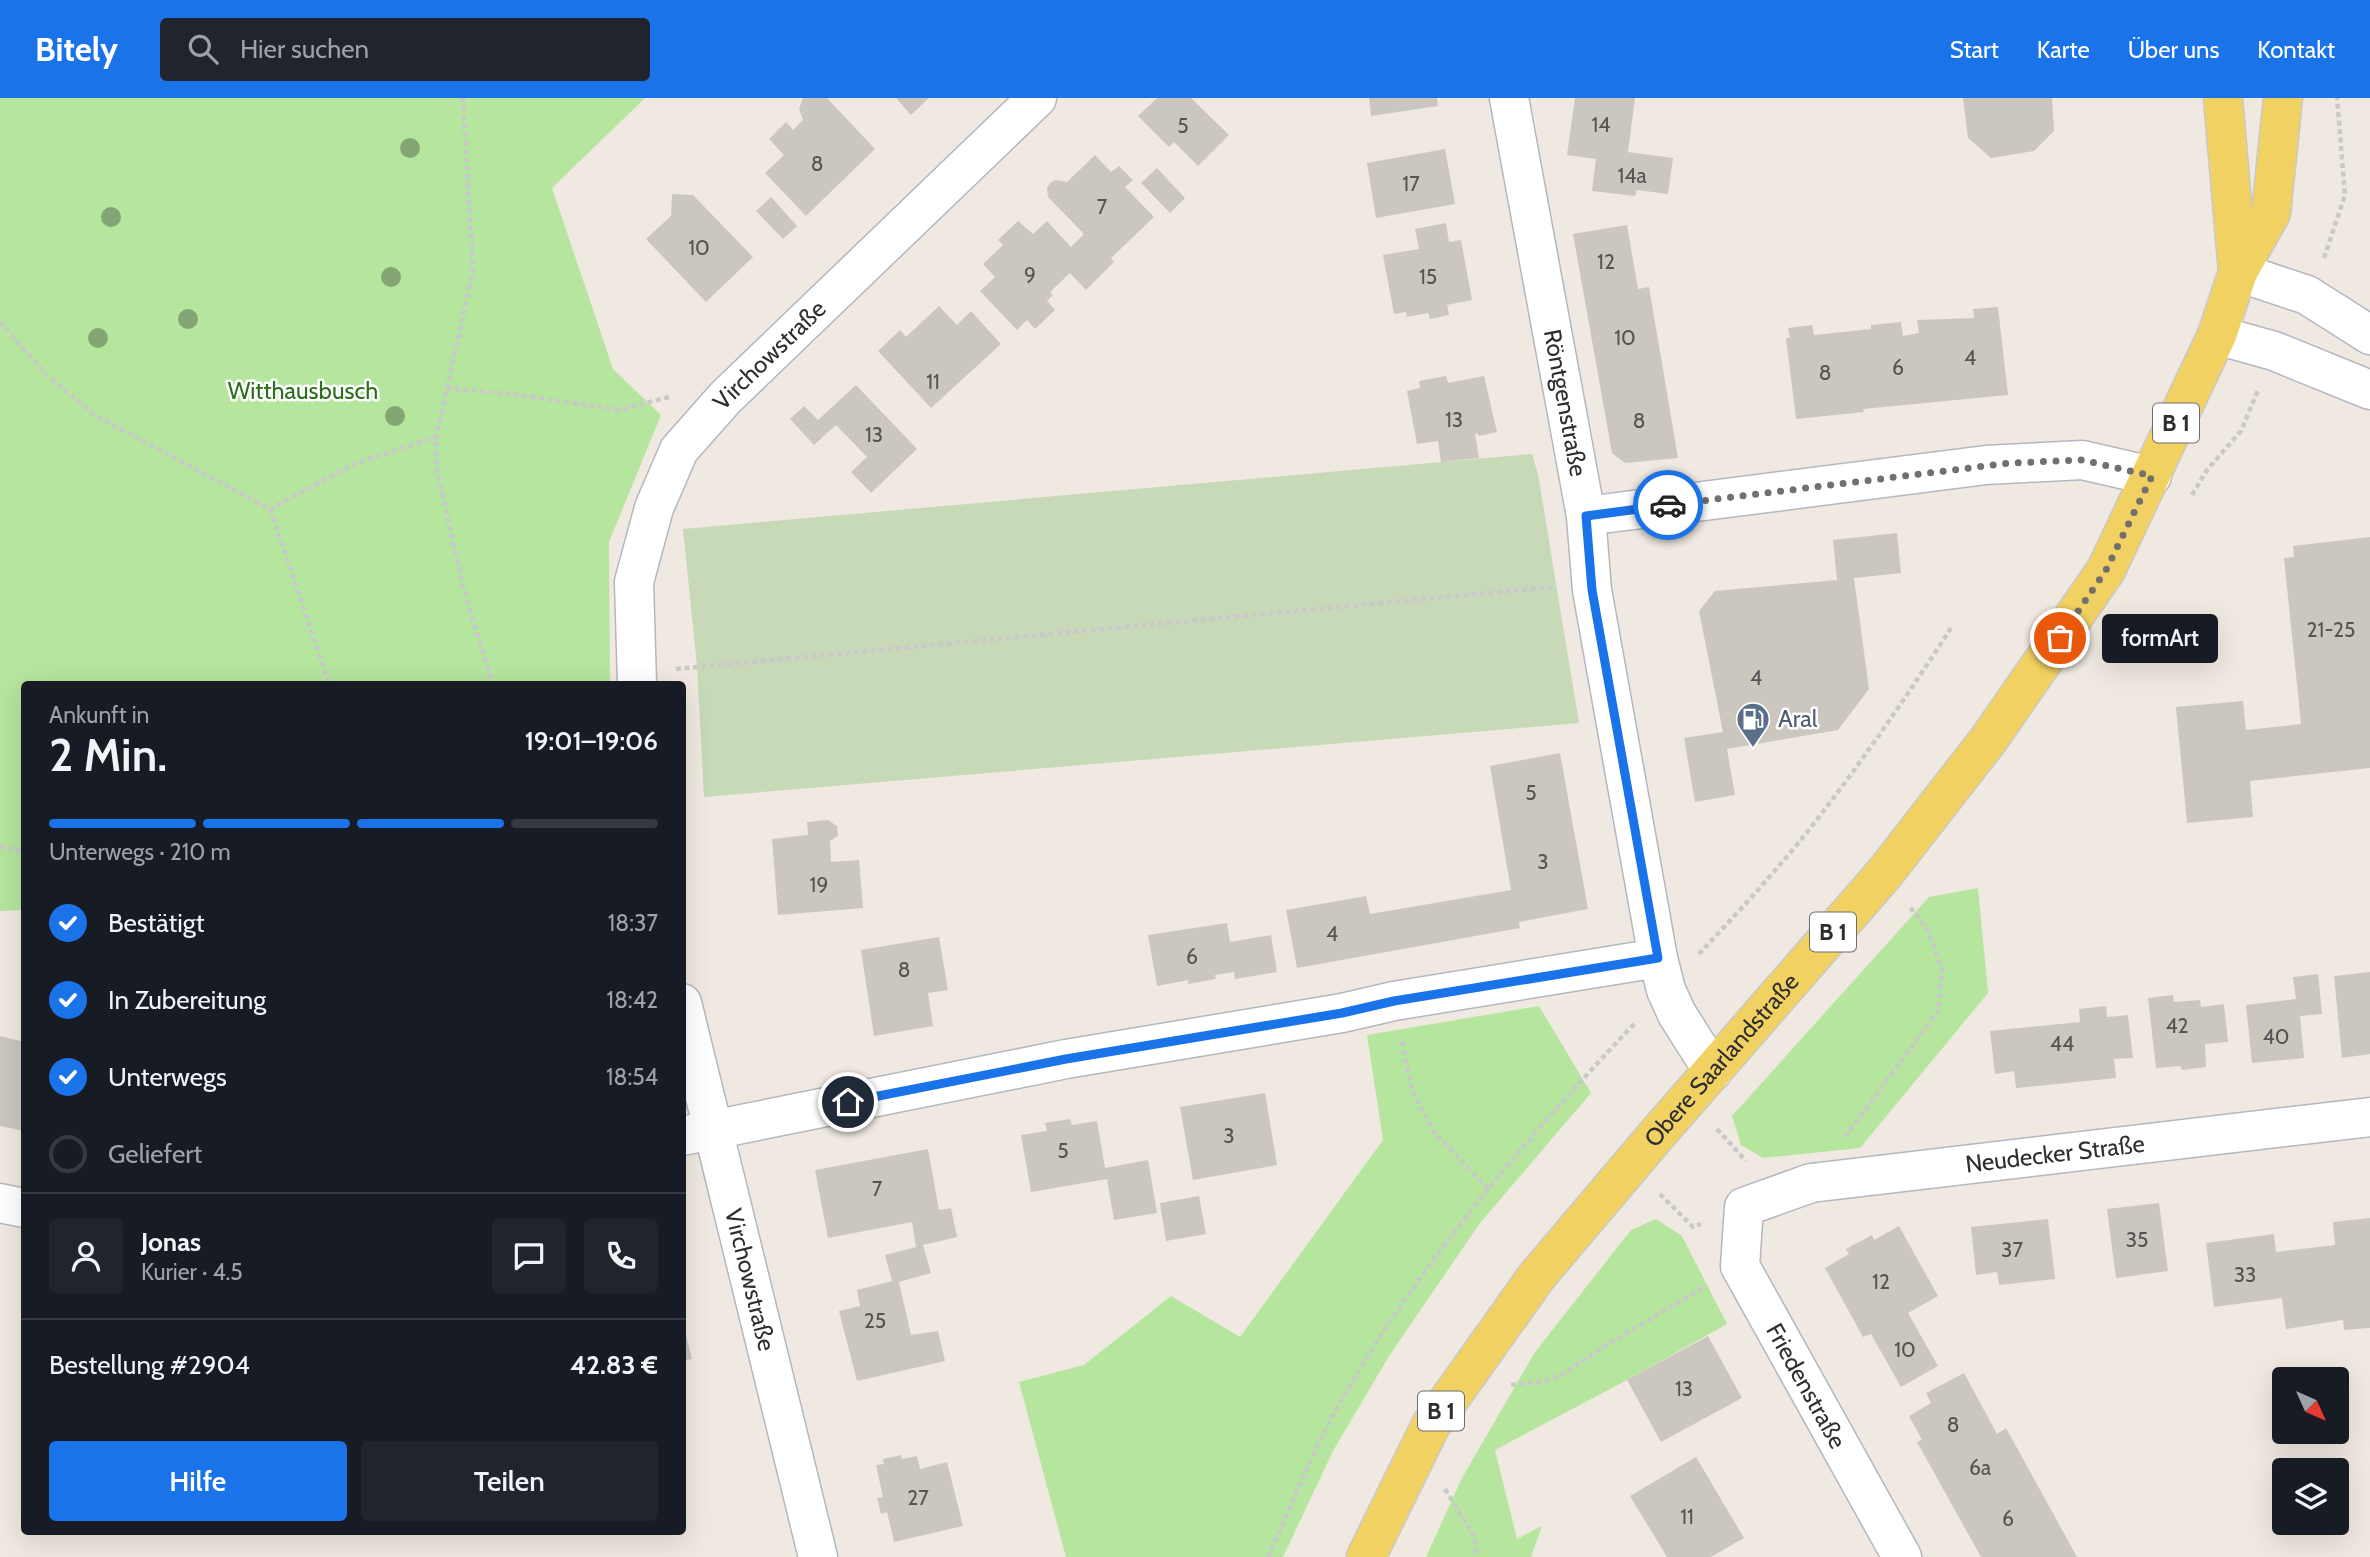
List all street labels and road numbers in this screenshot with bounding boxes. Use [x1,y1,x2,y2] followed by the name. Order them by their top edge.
[706,294,832,416] street label: Virchowstraße
[1538,327,1593,479] street label: Röntgenstraße
[2153,404,2199,442] road number: B 1
[1810,912,1856,952] road number: B 1
[1638,967,1805,1153] street label: Obere Saarlandstraße
[1964,1129,2146,1179] street label: Neudecker Straße
[719,1206,782,1354] street label: Virchowstraße
[1760,1318,1853,1453] street label: Friedenstraße
[1418,1392,1464,1430] road number: B 1

